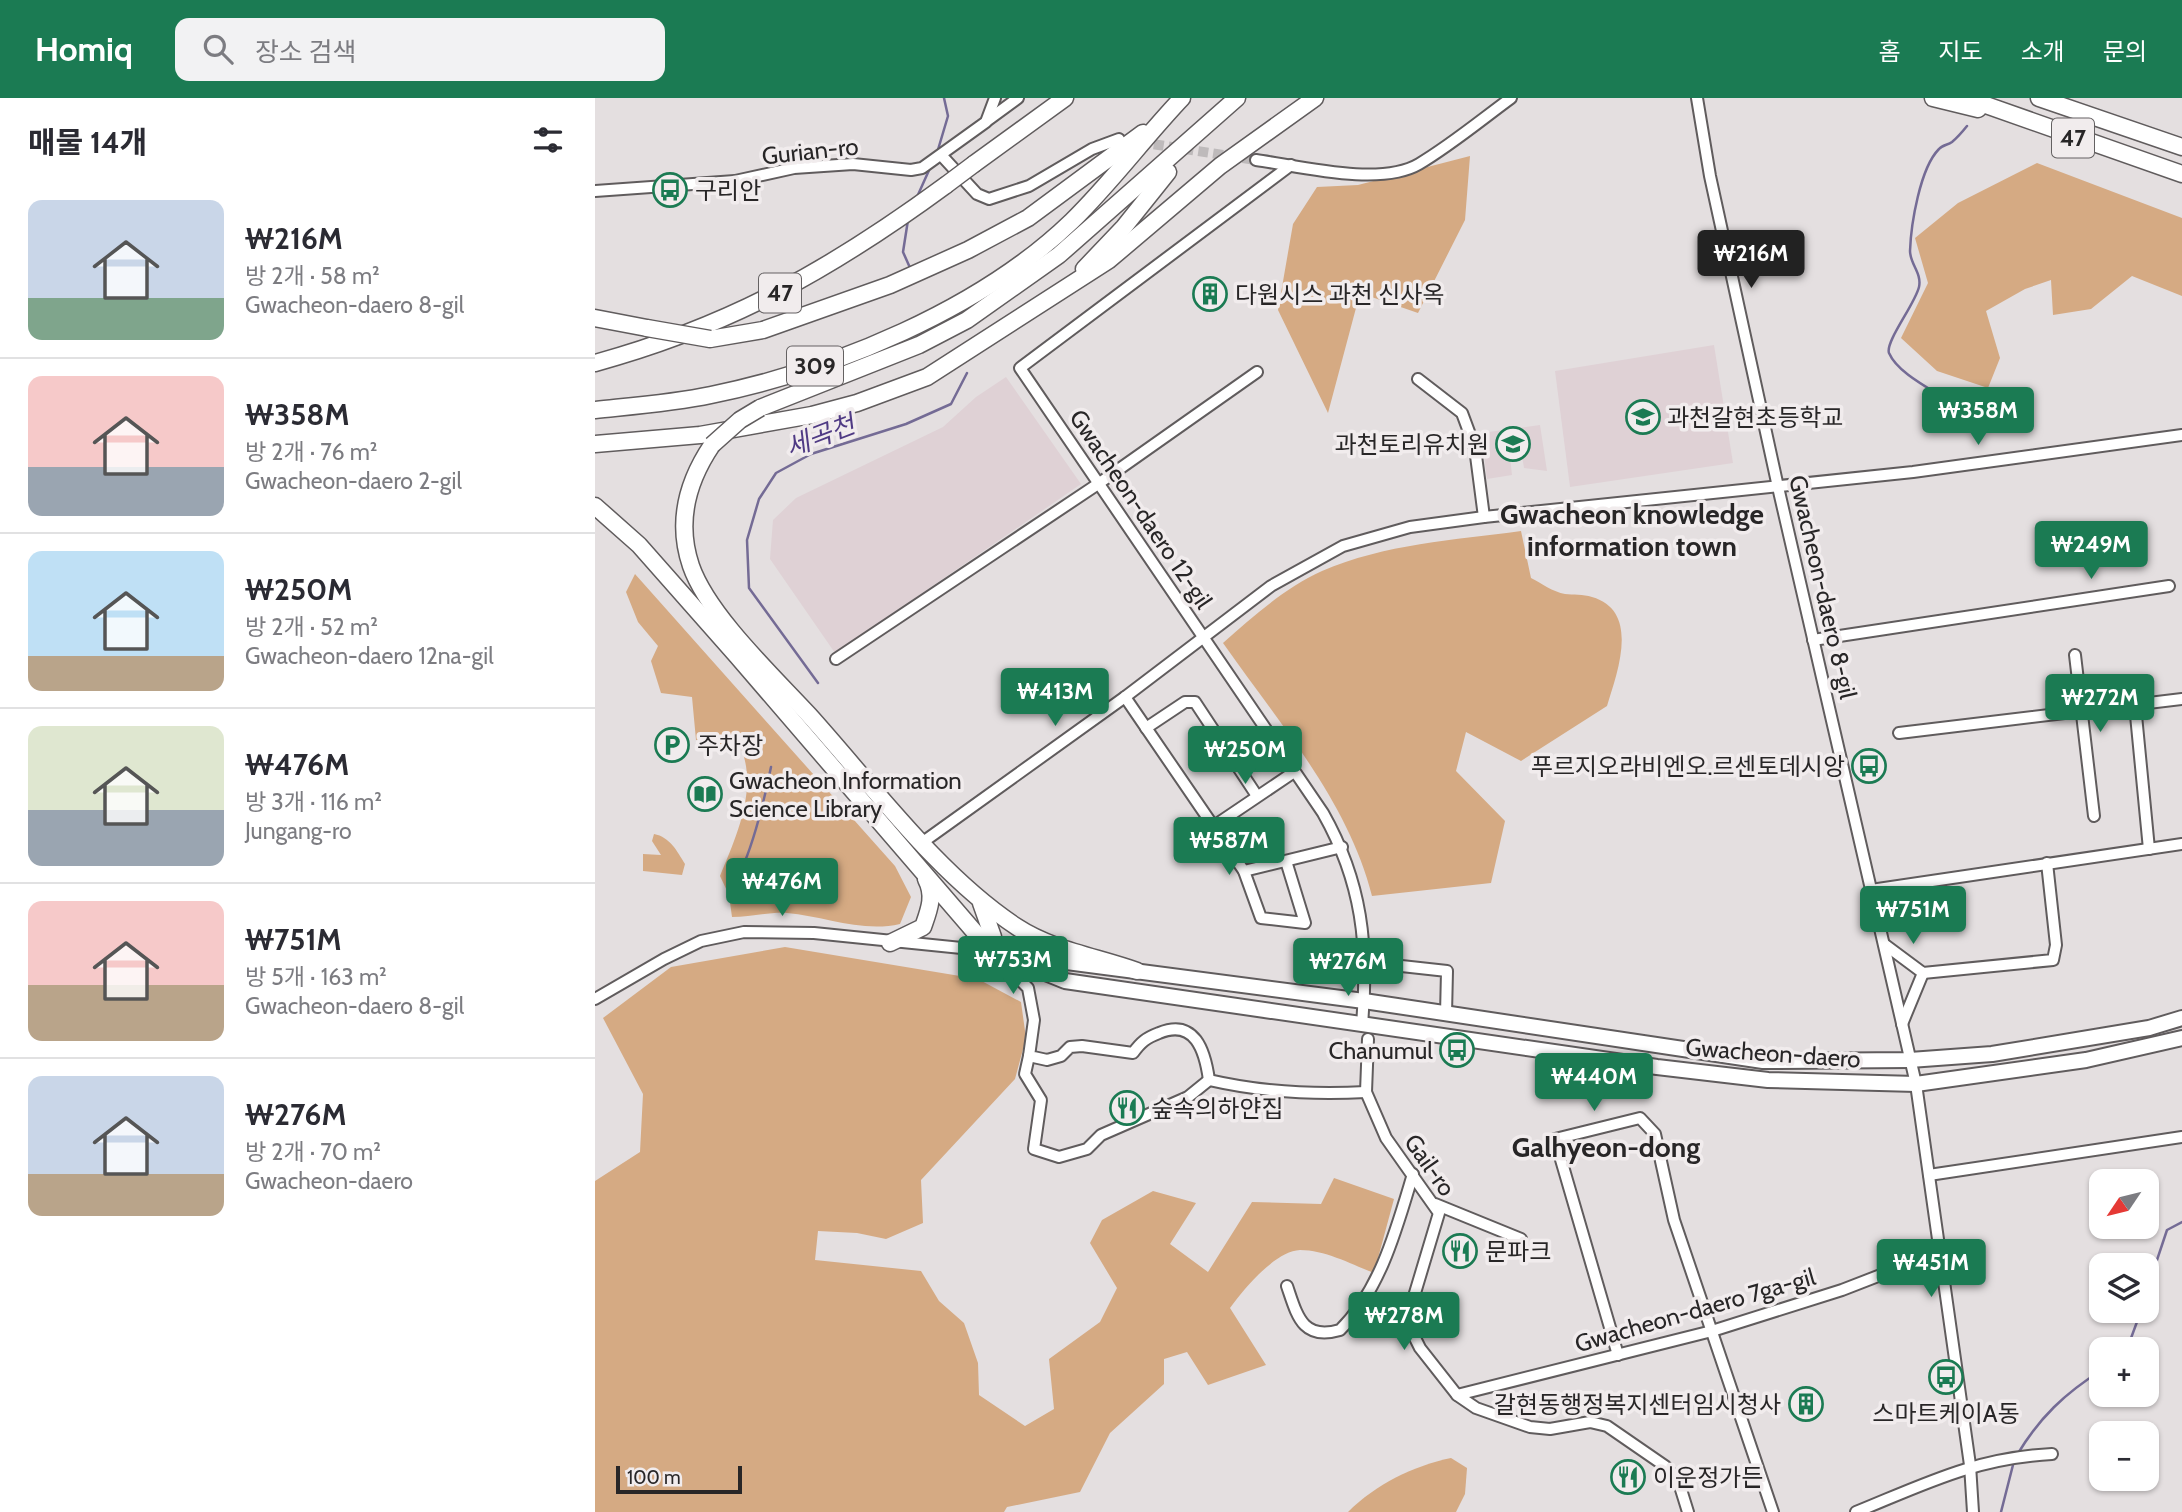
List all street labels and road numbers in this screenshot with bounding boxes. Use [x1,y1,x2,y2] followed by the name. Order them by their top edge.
[2052,118,2094,158] road number: 47
[760,132,860,170] street label: Gurian-ro
[759,274,801,312] road number: 47
[787,346,843,386] road number: 309
[1064,404,1219,614] street label: Gwacheon-daero 12-gil
[1783,472,1863,702] street label: Gwacheon-daero 8-gil
[1685,1032,1861,1074] street label: Gwacheon-daero
[1398,1128,1462,1202] street label: Gail-ro
[1571,1262,1819,1358] street label: Gwacheon-daero 7ga-gil

